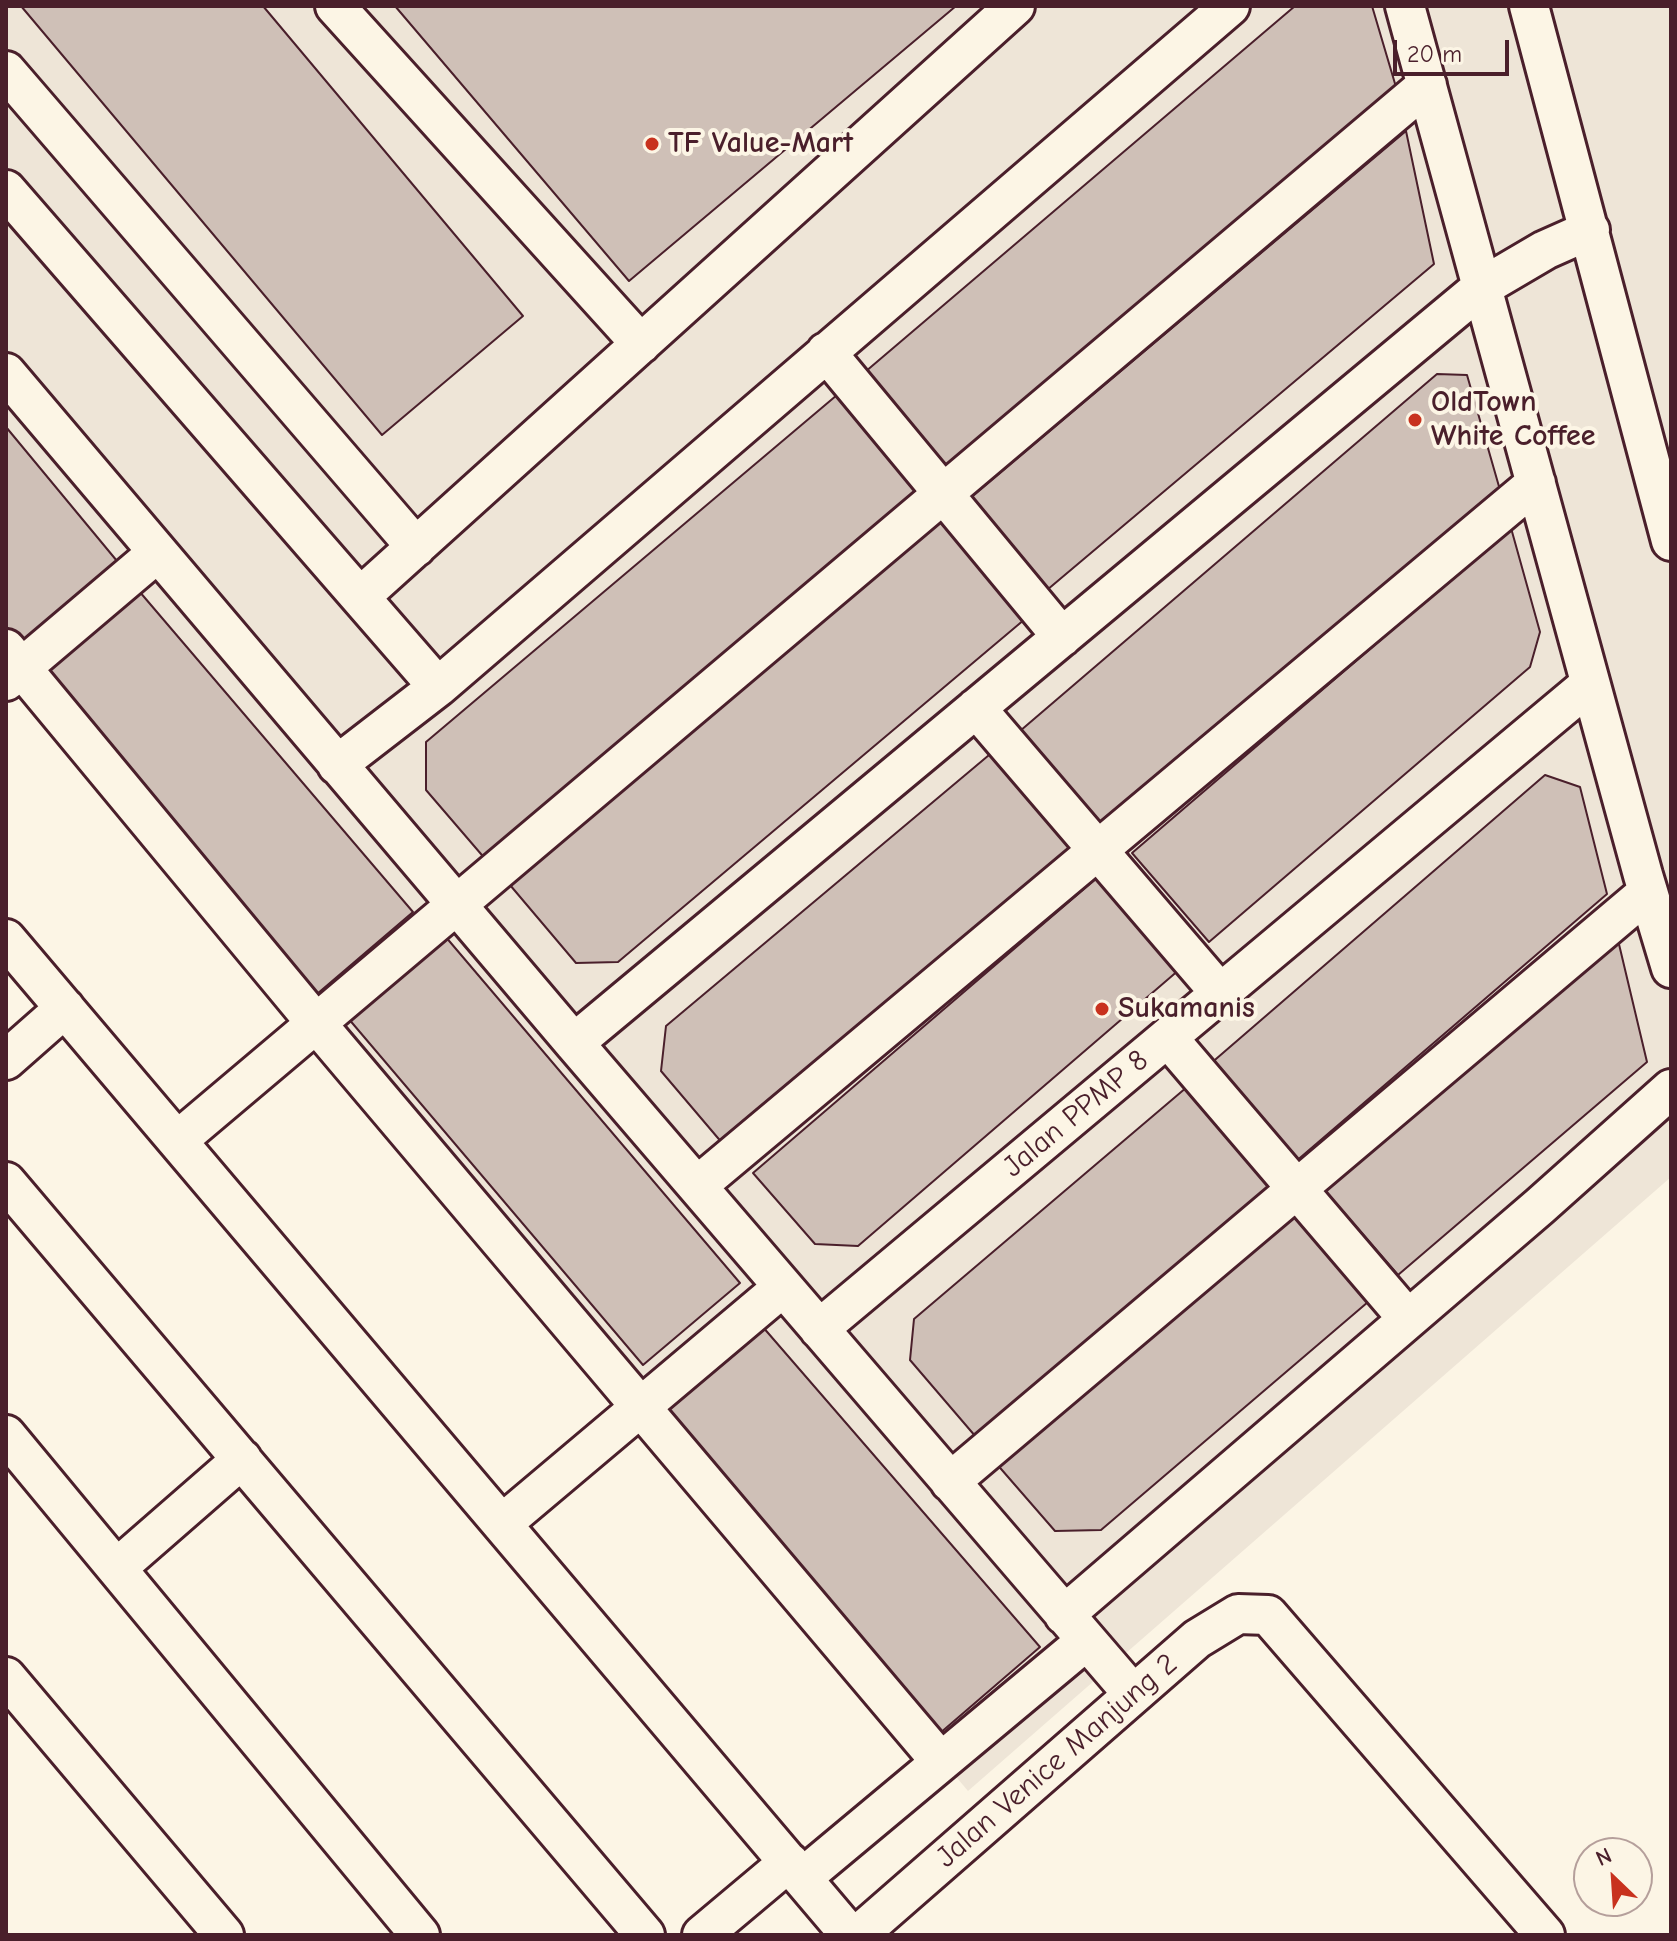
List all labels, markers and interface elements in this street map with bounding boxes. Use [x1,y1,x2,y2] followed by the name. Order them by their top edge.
[1397,24,1513,74] scale bar
[1407,40,1462,68] text: 20 m
[668,126,853,162] place label: TF Value-Mart
[643,135,661,153] marker: TF Value-Mart
[1431,385,1596,456] place label: OldTown White Coffee
[1406,411,1424,429] marker: OldTown White Coffee
[1118,991,1255,1027] place label: Sukamanis
[1093,1000,1111,1018] marker: Sukamanis
[996,1043,1156,1185] street label: Jalan PPMP 8
[929,1646,1185,1876] street label: Jalan Venice Manjung 2
[1573,1837,1653,1917] north arrow
[1592,1842,1616,1872] text: N

